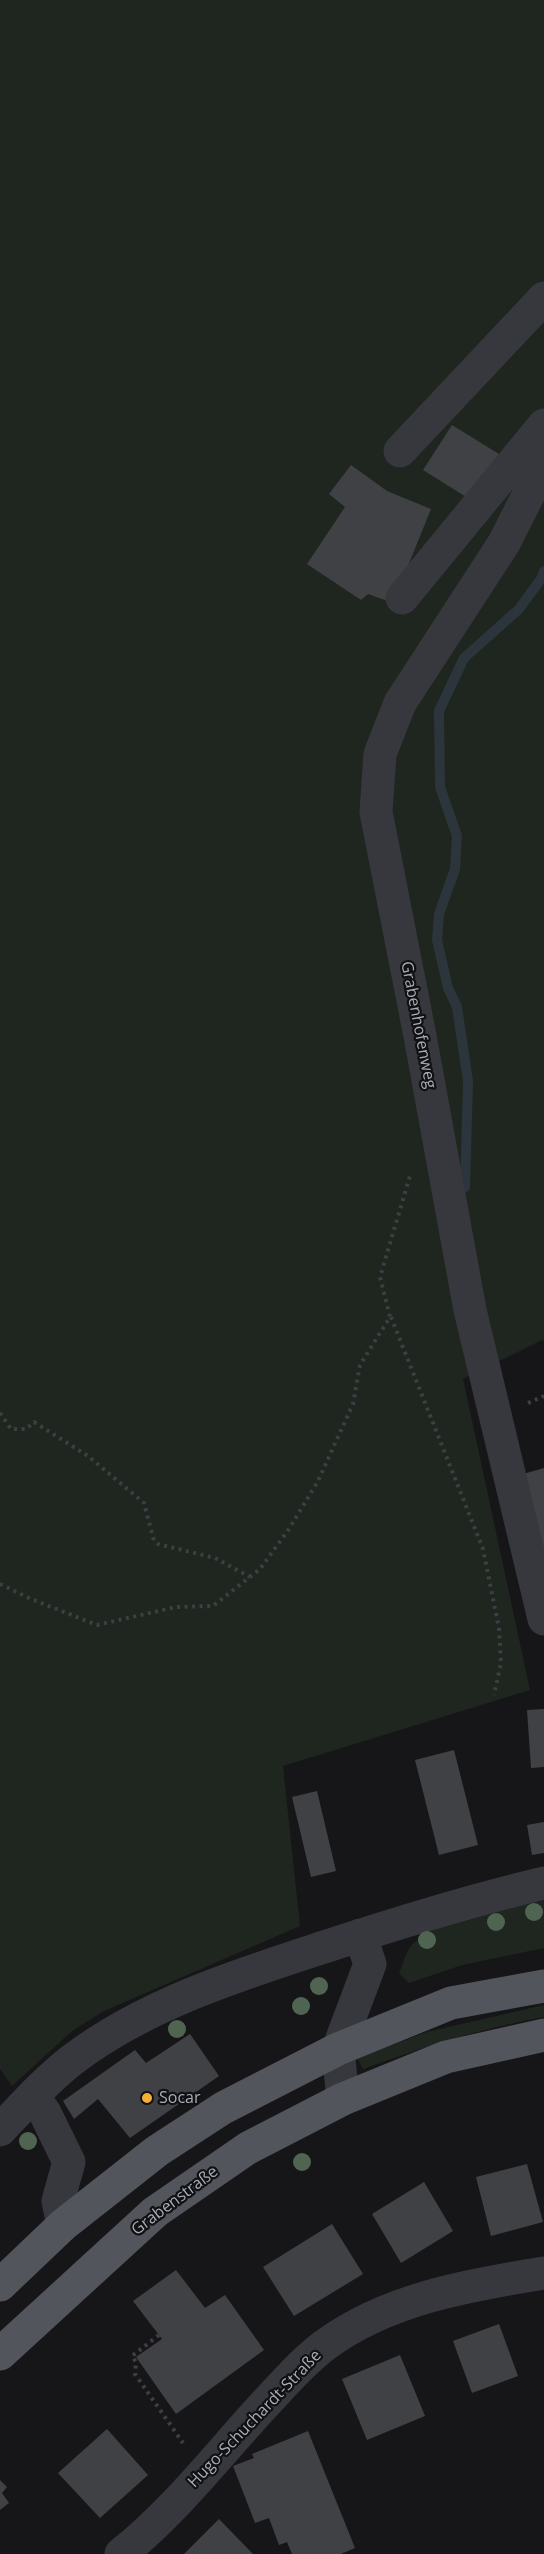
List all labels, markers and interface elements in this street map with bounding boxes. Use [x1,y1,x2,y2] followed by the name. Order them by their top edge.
[396,960,440,1090] street label: Grabenhofenweg
[159,2088,200,2108] place label: Socar
[140,2091,154,2105] marker: Socar
[128,2162,222,2240] street label: Grabenstraße
[184,2346,326,2492] street label: Hugo-Schuchardt-Straße

